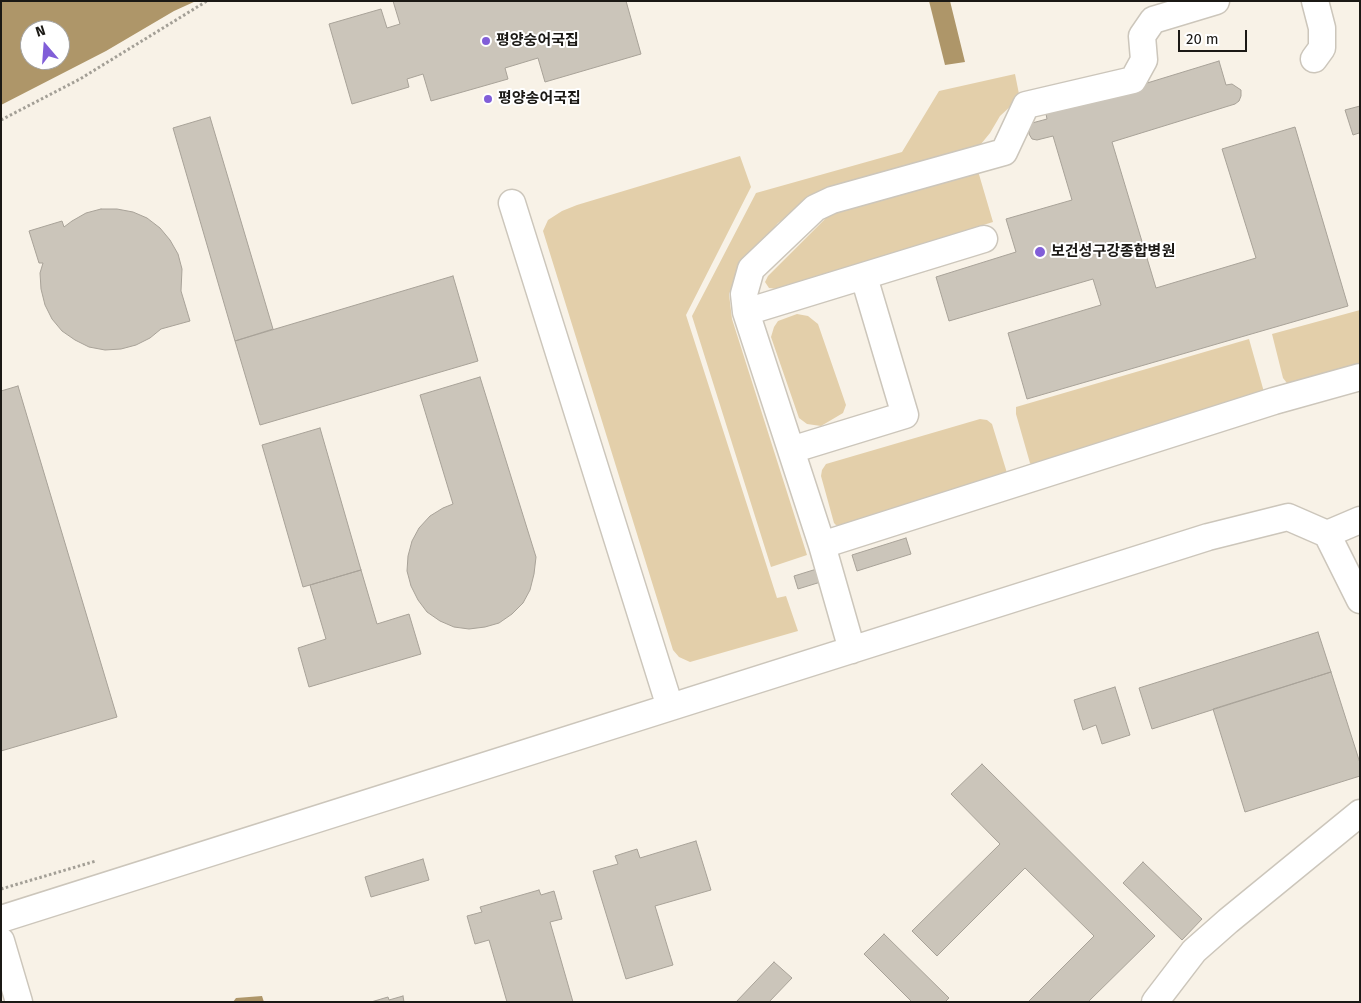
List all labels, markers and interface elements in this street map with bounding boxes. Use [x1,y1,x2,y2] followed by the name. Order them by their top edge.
[20,20,70,70] north arrow
[1181,20,1250,52] scale bar
[33,22,48,41] text: N
[1186,30,1219,48] text: 20 m
[496,32,579,50] place label: 평양숭어국집
[480,35,492,47] marker: 평양숭어국집
[498,90,581,108] place label: 평양송어국집
[482,93,494,105] marker: 평양송어국집
[1051,243,1175,261] place label: 보건성구강종합병원
[1033,245,1047,259] marker: 보건성구강종합병원

